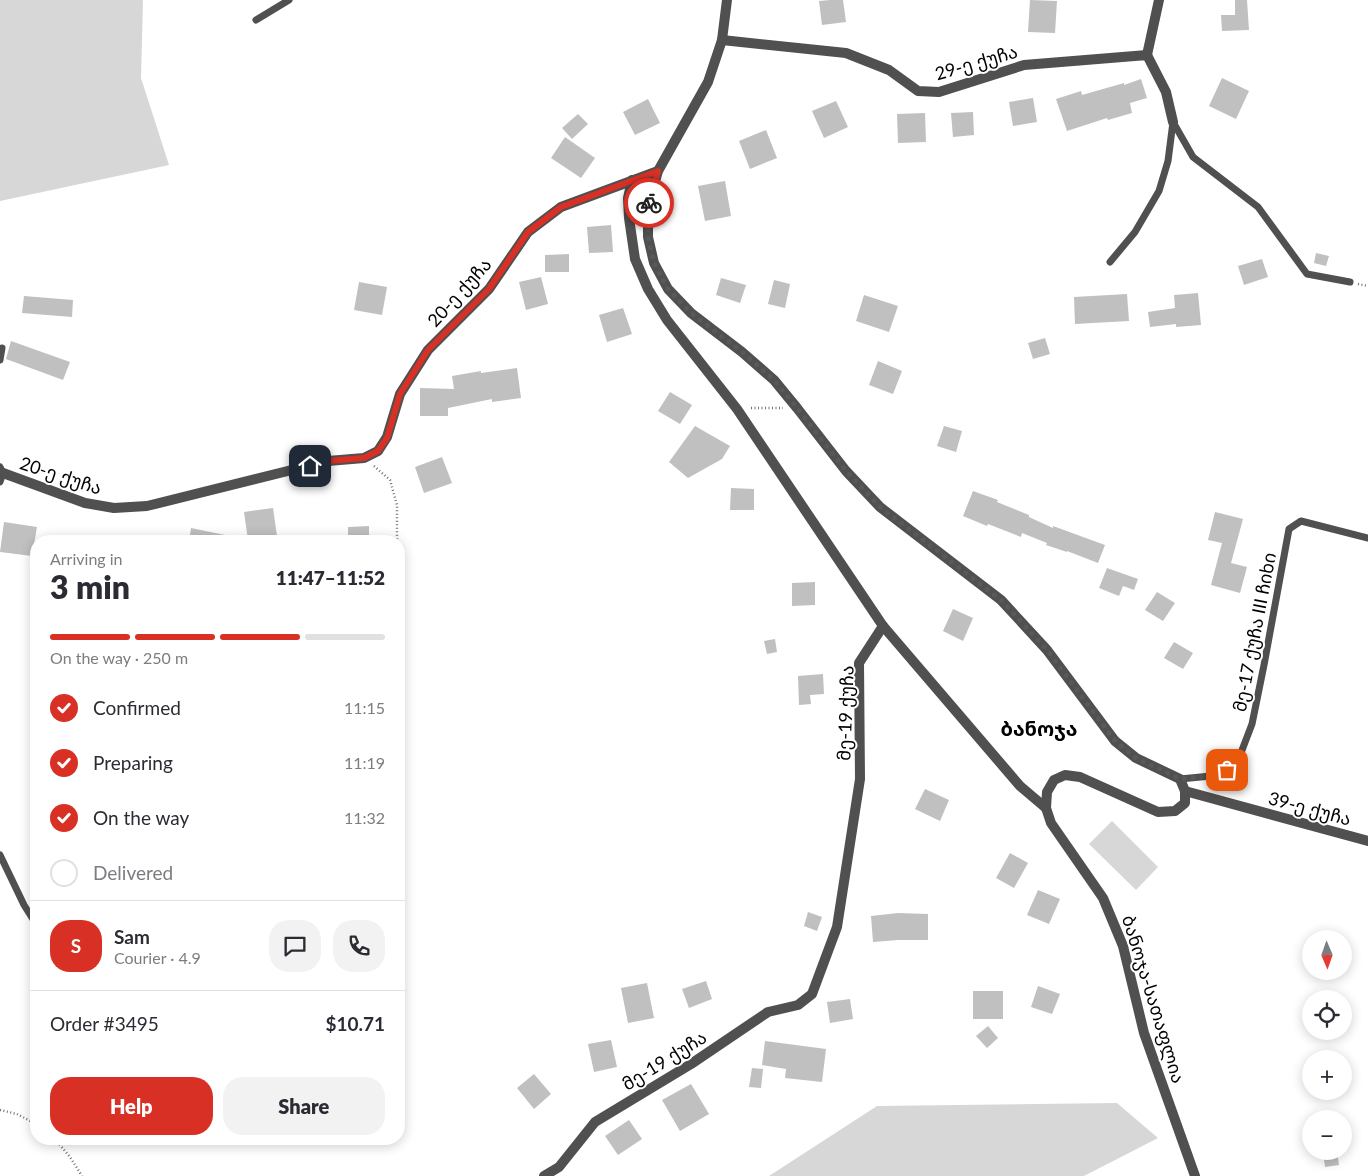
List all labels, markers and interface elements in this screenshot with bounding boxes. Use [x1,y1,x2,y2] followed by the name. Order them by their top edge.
[932,40,1020,85] street label: 29-ე ქუჩა
[624,178,674,228] courier
[635,189,663,217] icon: bike
[422,253,496,332] street label: 20-ე ქუჩა
[289,445,331,487] pin
[17,451,105,500] street label: 20-ე ქუჩა
[296,452,324,480] icon: home
[50,549,123,568] text: Arriving in
[1228,550,1281,714] street label: მე-17 ქუჩა III ჩიხი
[276,566,385,589] text: 11:47–11:52
[50,567,130,606] text: 3 min
[50,648,188,667] text: On the way · 250 m
[832,665,859,761] street label: მე-19 ქუჩა
[50,694,78,722] icon: check
[93,696,181,719] text: Confirmed
[344,698,385,717] text: 11:15
[1000,716,1078,741] district label: ბანოჯა
[50,749,78,777] icon: check
[1206,749,1248,791] pin
[93,751,173,774] text: Preparing
[344,753,385,772] text: 11:19
[1213,756,1241,784] icon: bag
[1266,786,1354,831] street label: 39-ე ქუჩა
[50,804,78,832] icon: check
[93,806,189,829] text: On the way
[344,808,385,827] text: 11:32
[93,861,173,884] text: Delivered
[1117,912,1190,1086] street label: ბანოჯა-სათაფლია
[269,920,321,972] button: chat
[333,920,385,972] button: phone
[114,925,150,948] text: Sam
[1302,930,1352,980] north arrow
[1302,930,1352,1160] map controls
[71,934,81,957] text: S
[114,948,201,967] text: Courier · 4.9
[1302,990,1352,1040] button: locate
[50,1012,159,1035] text: Order #3495
[325,1012,385,1035] text: $10.71
[618,1025,711,1095] street label: მე-19 ქუჩა
[1302,1050,1352,1100] button: +
[50,1077,213,1135] button: Help
[223,1077,385,1135] button: Share
[1302,1110,1352,1160] button: −

